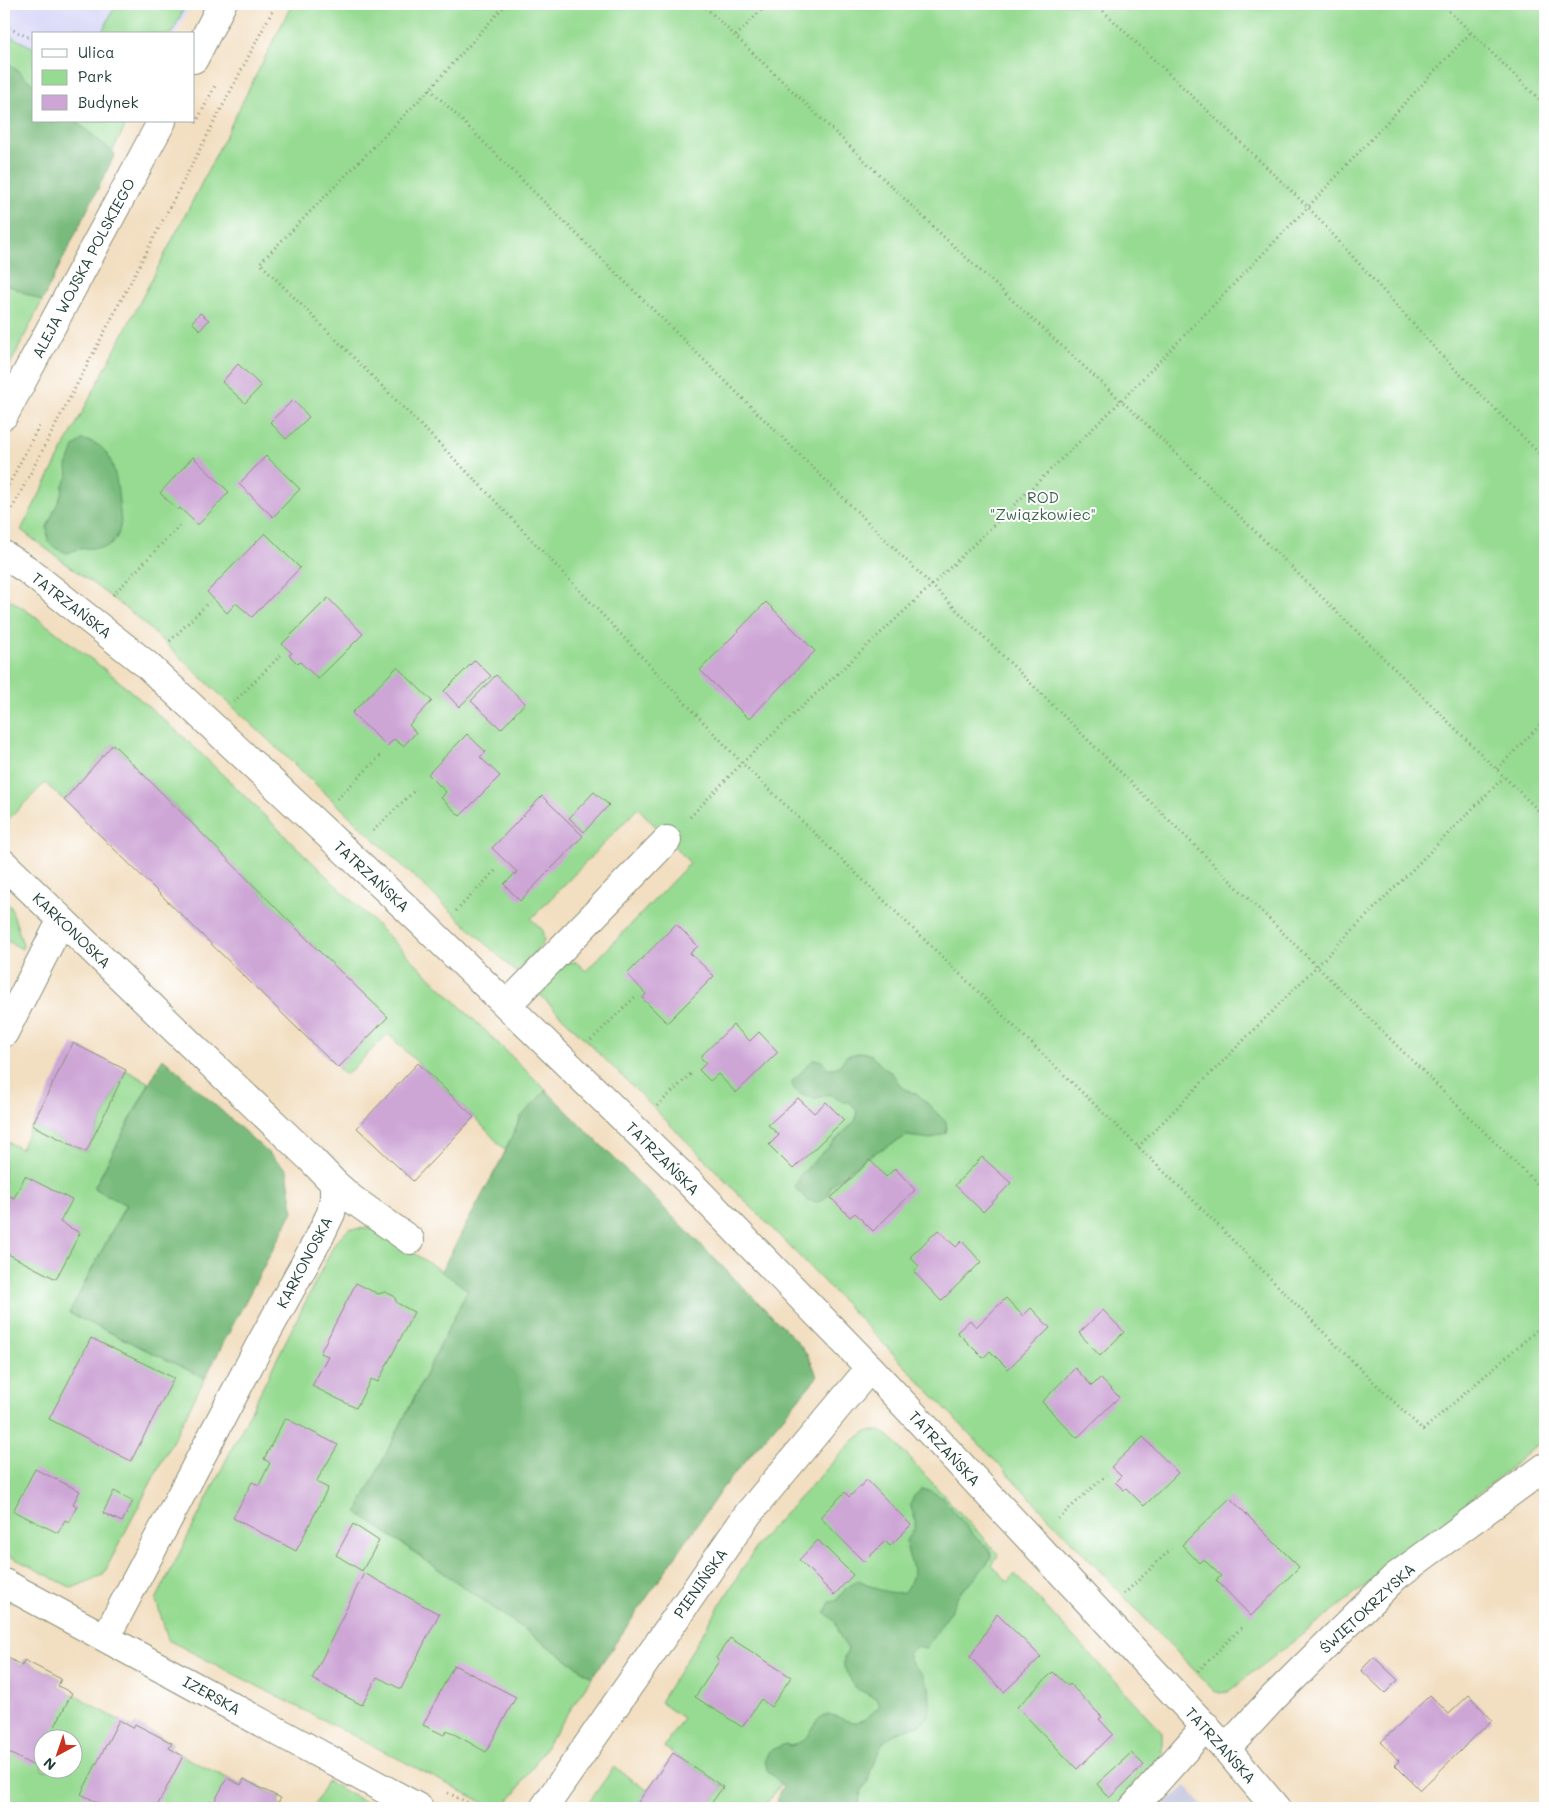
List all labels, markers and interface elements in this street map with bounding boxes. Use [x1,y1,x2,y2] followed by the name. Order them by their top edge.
[32,32,195,122] legend
[78,42,115,62] text: Ulica
[78,66,112,86] text: Park
[78,92,138,112] text: Budynek
[27,174,139,361] street label: ALEJA WOJSKA POLSKIEGO
[990,487,1096,524] park label: ROD "Związkowiec"
[28,568,116,642] street label: TATRZAŃSKA
[330,836,414,916] street label: TATRZAŃSKA
[29,888,115,972] street label: KARKONOSKA
[622,1117,704,1199] street label: TATRZAŃSKA
[271,1213,337,1311] street label: KARKONOSKA
[905,1406,985,1490] street label: TATRZAŃSKA
[669,1544,731,1622] street label: PIENIŃSKA
[1315,1559,1419,1657] street label: ŚWIĘTOKRZYSKA
[180,1671,244,1719] street label: IZERSKA
[1181,1703,1261,1787] street label: TATRZAŃSKA
[32,1730,82,1780] north arrow
[39,1754,60,1775] text: N

